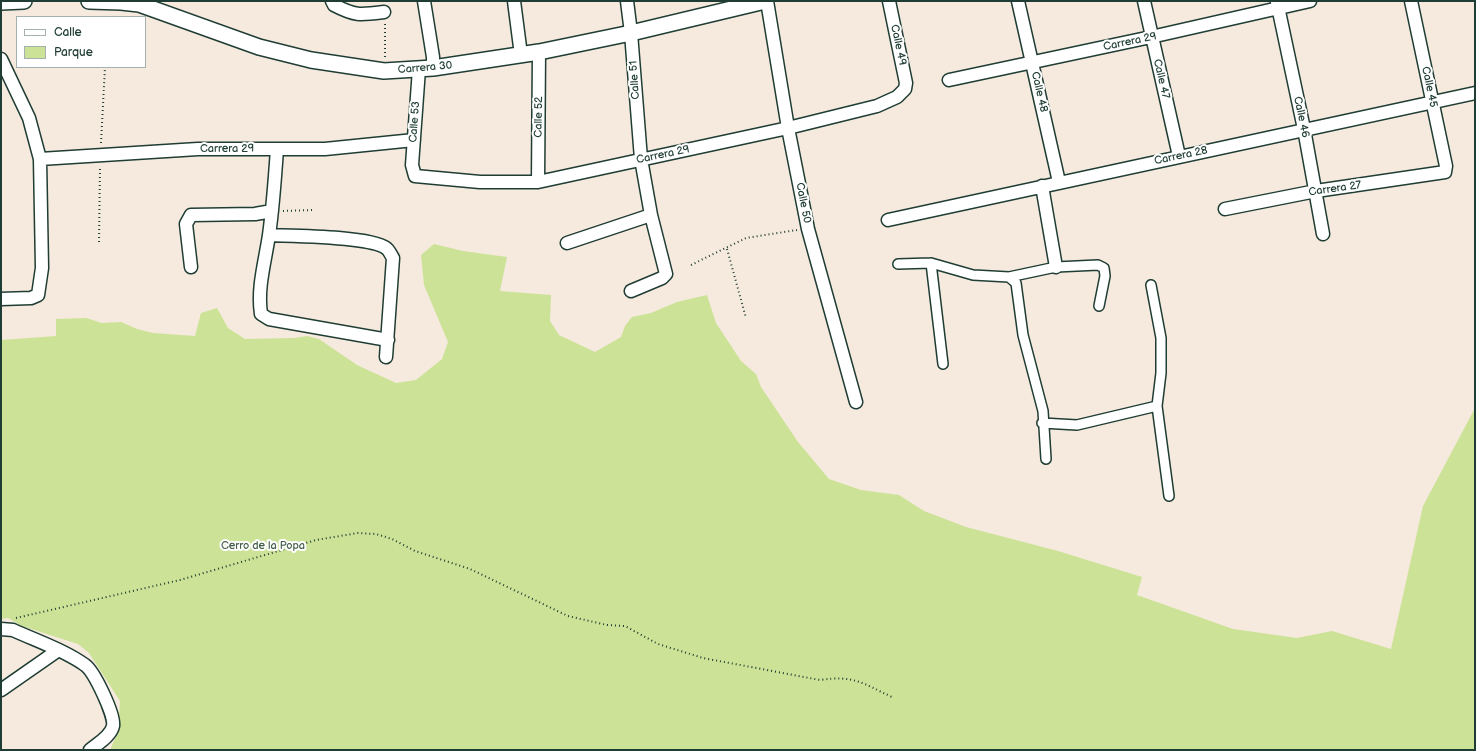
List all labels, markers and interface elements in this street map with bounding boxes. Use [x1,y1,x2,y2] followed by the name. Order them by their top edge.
[16,16,146,68] legend
[887,23,909,67] street label: Calle 49
[54,25,82,40] text: Calle
[1102,30,1158,54] street label: Carrera 29
[54,45,93,60] text: Parque
[1150,58,1172,100] street label: Calle 47
[397,59,453,77] street label: Carrera 30
[627,60,643,100] street label: Calle 51
[1418,65,1440,109] street label: Calle 45
[1028,70,1050,114] street label: Calle 48
[1290,95,1312,139] street label: Calle 46
[532,96,546,138] street label: Calle 52
[407,101,423,143] street label: Calle 53
[200,142,254,156] street label: Carrera 29
[635,143,691,167] street label: Carrera 29
[1153,144,1209,168] street label: Carrera 28
[1308,179,1362,199] street label: Carrera 27
[793,182,813,224] street label: Calle 50
[221,539,305,553] park label: Cerro de la Popa

